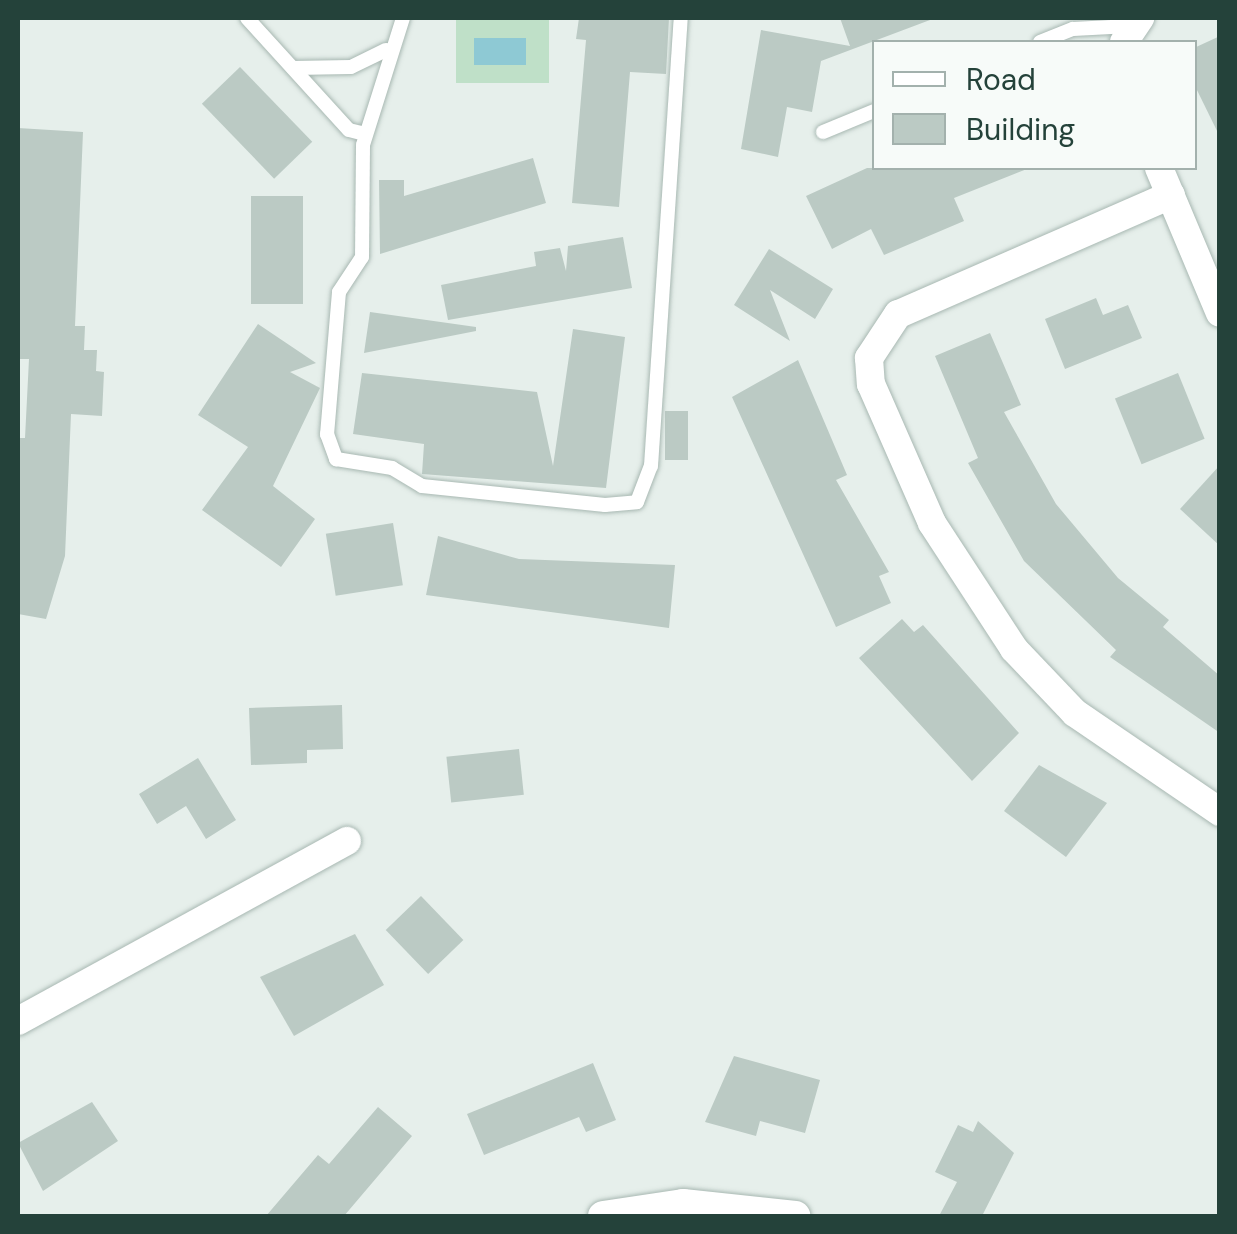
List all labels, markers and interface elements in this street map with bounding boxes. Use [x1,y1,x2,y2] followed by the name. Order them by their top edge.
[872,40,1197,170] legend
[966,60,1036,99] text: Road
[966,110,1075,149] text: Building

